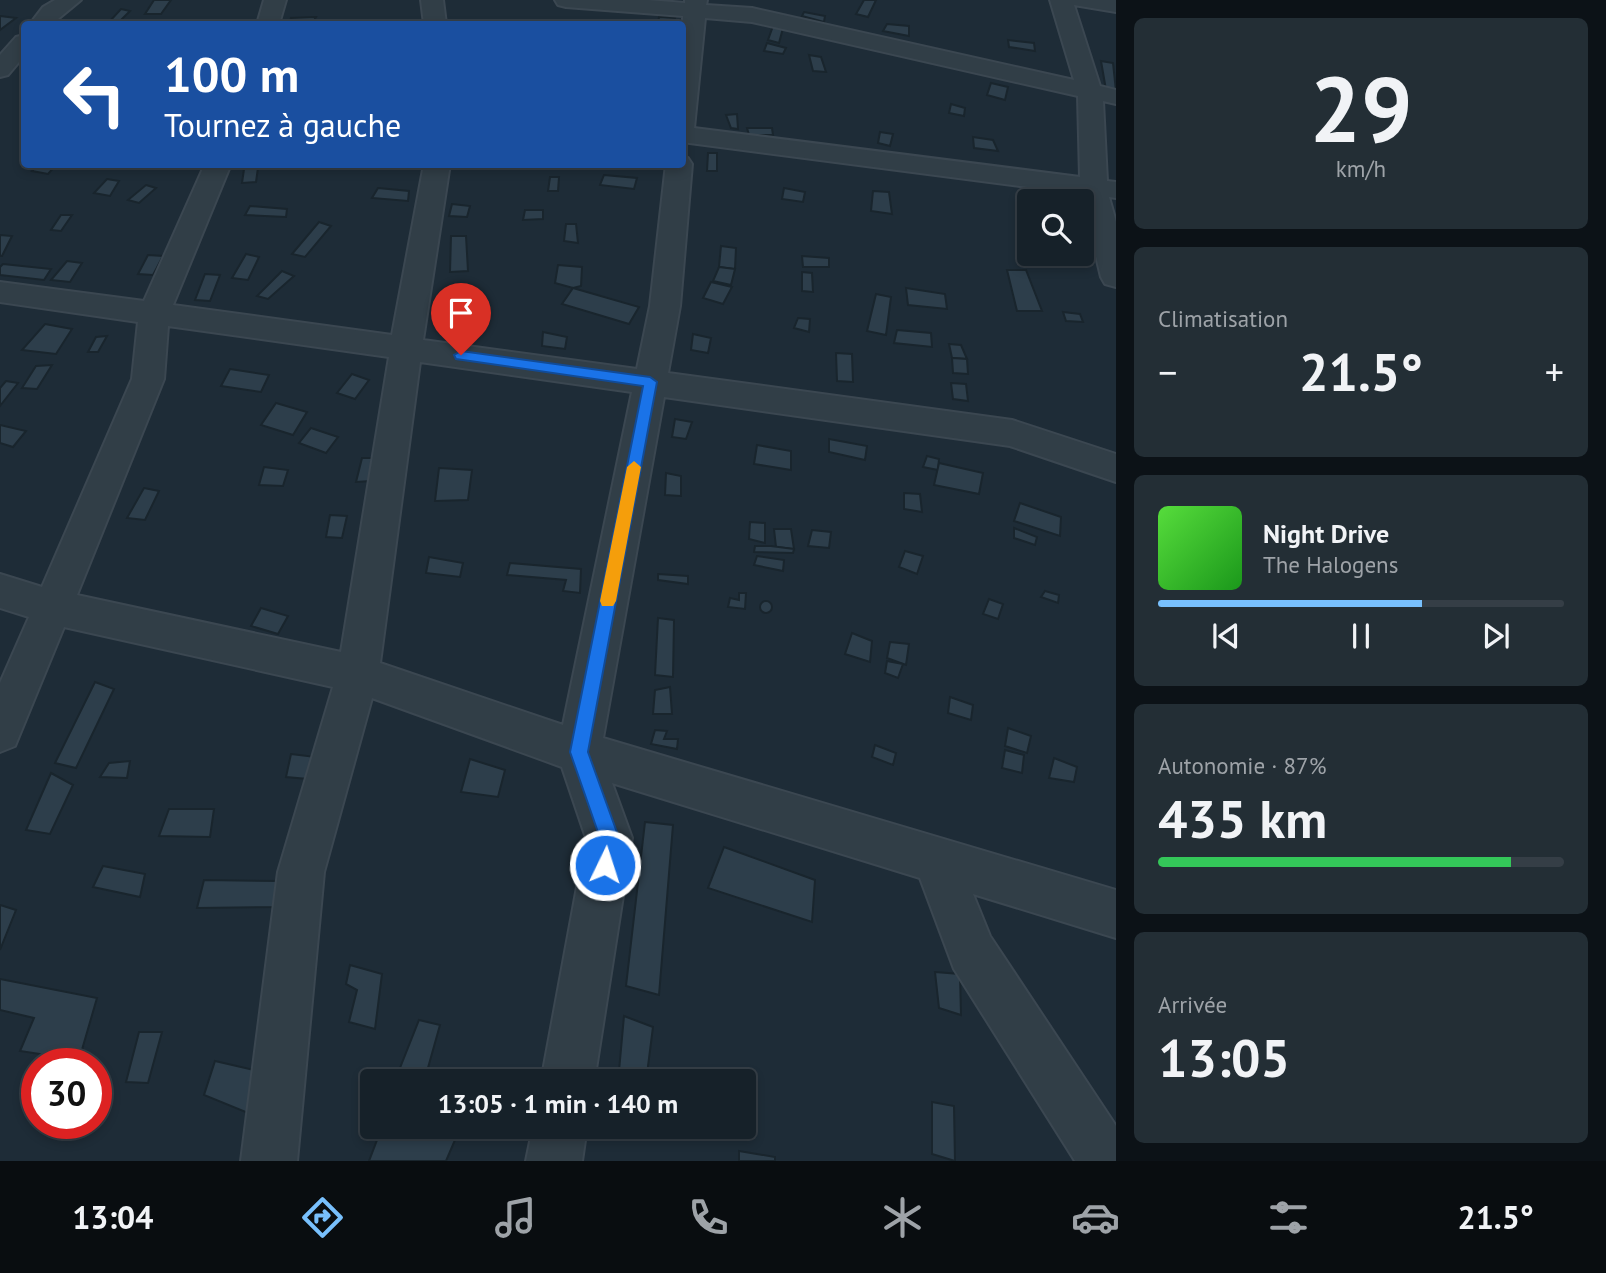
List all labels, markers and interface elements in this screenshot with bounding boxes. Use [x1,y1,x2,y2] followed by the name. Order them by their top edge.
[164,42,299,106] text: 100 m
[49,49,140,140] icon: left
[1309,49,1413,167] text: 29
[164,104,401,146] text: Tournez à gauche
[1336,154,1386,183] text: km/h
[1017,189,1094,266] map controls
[1017,189,1094,266] button: search
[431,283,491,355] pin
[442,294,480,332] icon: arrive
[1158,304,1288,333] text: Climatisation
[1299,338,1423,405] text: 21.5°
[1158,347,1177,396] text: −
[1545,347,1564,396] text: +
[1263,517,1389,550] text: Night Drive
[1263,550,1398,579] text: The Halogens
[1207,617,1245,655] icon: previous
[1342,617,1380,655] icon: pause
[1477,617,1515,655] icon: next
[1158,751,1326,780] text: Autonomie · 87%
[1158,785,1327,852] text: 435 km
[568,828,642,902] position arrow
[1158,990,1227,1019] text: Arrivée
[1158,1024,1290,1091] text: 13:05
[21,1048,112,1139] speed limit sign: 30
[438,1087,678,1120] text: 13:05 · 1 min · 140 m
[298,1193,347,1242] icon: directions
[491,1193,540,1242] icon: music
[684,1193,733,1242] icon: phone
[878,1193,927,1242] icon: climate
[1071,1193,1120,1242] icon: car
[1264,1193,1313,1242] icon: filters
[72,1196,153,1238] text: 13:04
[1458,1196,1534,1238] text: 21.5°

